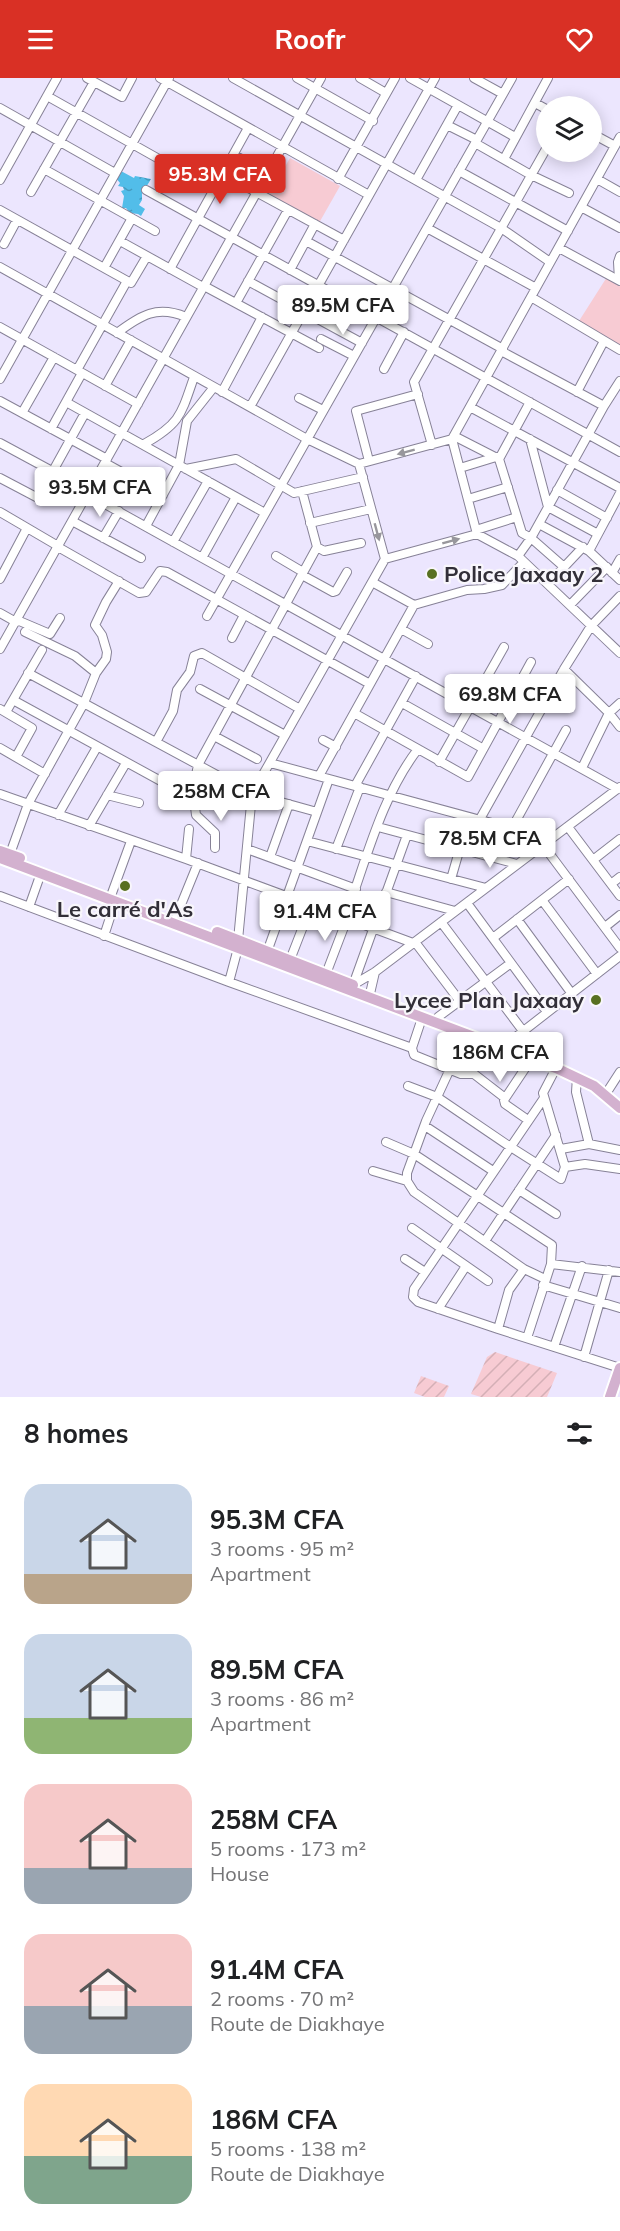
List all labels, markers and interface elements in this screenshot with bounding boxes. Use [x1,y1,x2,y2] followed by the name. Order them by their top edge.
[275,22,345,56] text: Roofr
[24,23,57,56] icon: menu
[563,23,596,56] icon: heart
[536,96,602,162] map controls
[536,96,602,162] button: layers
[151,154,289,205] pin: 95.3M CFA
[169,161,271,186] text: 95.3M CFA
[274,285,412,336] pin: 89.5M CFA
[292,292,394,317] text: 89.5M CFA
[397,447,415,457] one-way arrow
[31,467,169,518] pin: 93.5M CFA
[49,474,151,499] text: 93.5M CFA
[373,522,383,541] one-way arrow
[442,536,460,545] one-way arrow
[444,560,604,588] place label: Police Jaxaay 2
[425,567,439,581] marker: Police Jaxaay 2
[441,674,579,725] pin: 69.8M CFA
[459,681,561,706] text: 69.8M CFA
[159,771,283,822] pin: 258M CFA
[172,778,270,803] text: 258M CFA
[421,818,559,869] pin: 78.5M CFA
[439,825,541,850] text: 78.5M CFA
[118,879,132,893] marker: Le carré d'As
[256,891,394,942] pin: 91.4M CFA
[57,895,193,923] place label: Le carré d'As
[274,898,376,923] text: 91.4M CFA
[394,986,584,1014] place label: Lycee Plan Jaxaay
[589,993,603,1007] marker: Lycee Plan Jaxaay
[438,1032,562,1083] pin: 186M CFA
[451,1039,549,1064] text: 186M CFA
[24,1417,128,1450] text: 8 homes
[563,1417,596,1450] icon: filters
[210,1503,344,1536] text: 95.3M CFA
[72,1508,144,1580] icon: home
[210,1536,354,1561] text: 3 rooms · 95 m²
[210,1561,311,1586] text: Apartment
[210,1653,344,1686] text: 89.5M CFA
[72,1658,144,1730] icon: home
[210,1686,354,1711] text: 3 rooms · 86 m²
[210,1711,311,1736] text: Apartment
[210,1803,337,1836] text: 258M CFA
[72,1808,144,1880] icon: home
[210,1836,366,1861] text: 5 rooms · 173 m²
[210,1861,269,1886] text: House
[210,1953,344,1986] text: 91.4M CFA
[72,1958,144,2030] icon: home
[210,1986,354,2011] text: 2 rooms · 70 m²
[210,2011,385,2036] text: Route de Diakhaye
[210,2103,337,2136] text: 186M CFA
[72,2108,144,2180] icon: home
[210,2136,366,2161] text: 5 rooms · 138 m²
[210,2161,385,2186] text: Route de Diakhaye

